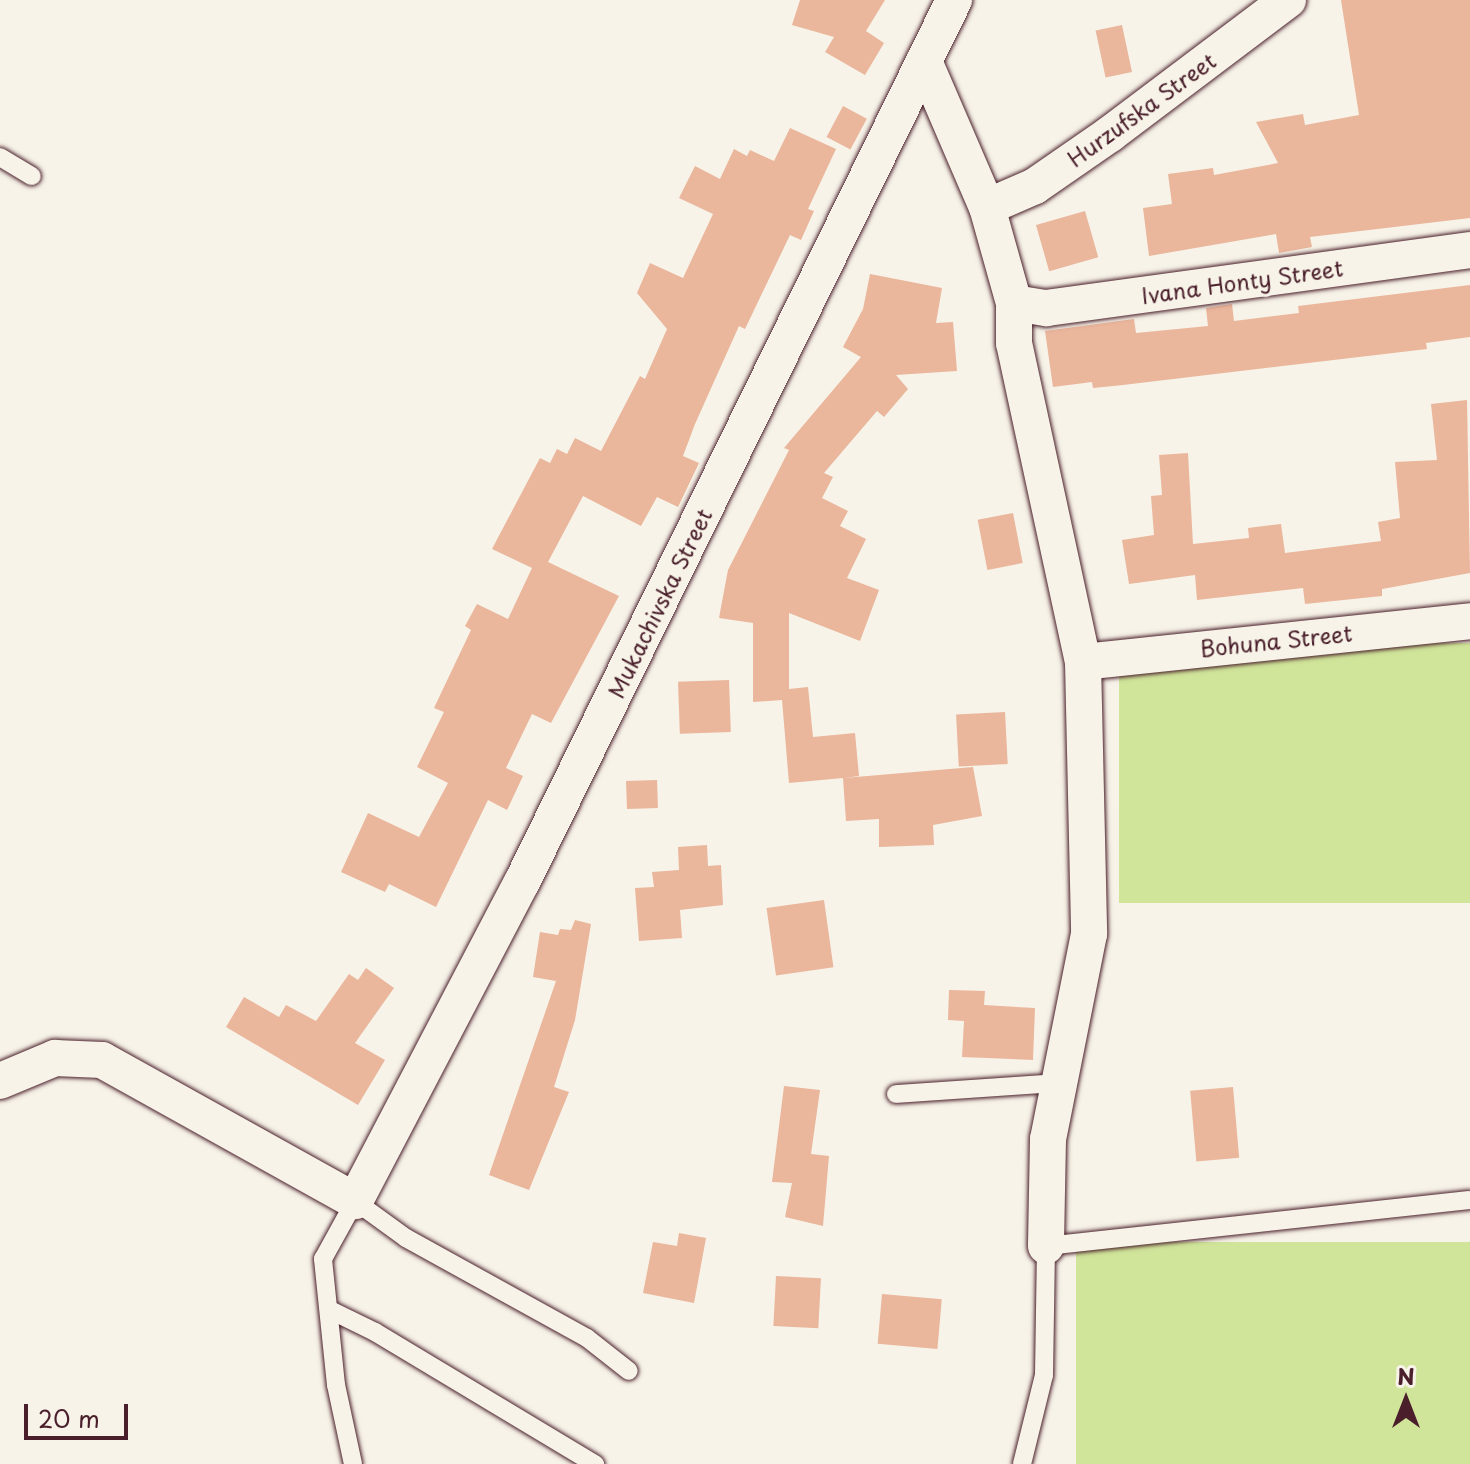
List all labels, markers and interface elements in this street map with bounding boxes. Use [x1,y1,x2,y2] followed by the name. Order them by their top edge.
[1061,46,1221,172] street label: Hurzufska Street
[1140,254,1344,308] street label: Ivana Honty Street
[601,503,717,703] street label: Mukachivska Street
[1199,619,1353,661] street label: Bohuna Street
[1397,1359,1415,1392] text: N
[1366,1360,1446,1440] north arrow
[28,1388,132,1438] scale bar
[38,1400,100,1436] text: 20 m

